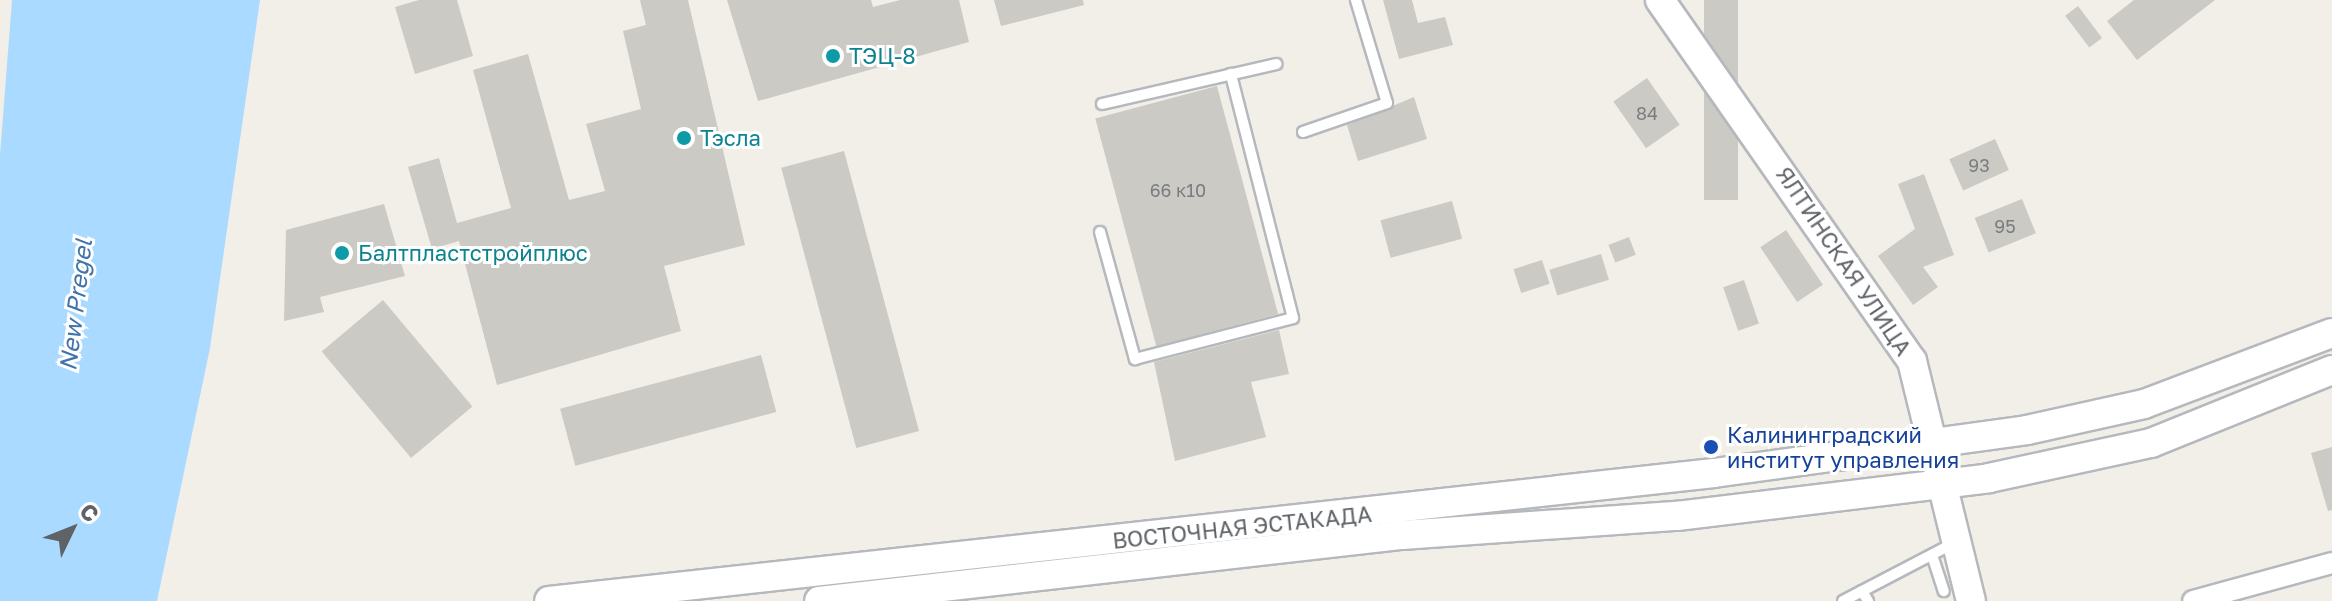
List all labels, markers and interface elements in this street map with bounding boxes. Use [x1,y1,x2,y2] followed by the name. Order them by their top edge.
[849,43,916,69] place label: ТЭЦ-8
[824,47,842,65] marker: ТЭЦ-8
[1636,102,1658,124] house number: 84
[700,125,761,151] place label: Тэсла
[675,129,693,147] marker: Тэсла
[1968,154,1990,176] house number: 93
[1771,162,1917,360] street label: ЯЛТИНСКАЯ УЛИЦА
[1150,179,1206,201] house number: 66 к10
[1994,215,2016,237] house number: 95
[53,237,97,373] water label: New Pregel
[358,240,588,266] place label: Балтпластстройплюс
[333,244,351,262] marker: Балтпластстройплюс
[1727,421,1959,472] place label: Калининградский институт управления
[1702,438,1720,456] marker: Калининградский институт управления
[32,489,112,569] north arrow
[75,497,105,527] text: С
[1111,500,1373,554] street label: ВОСТОЧНАЯ ЭСТАКАДА

